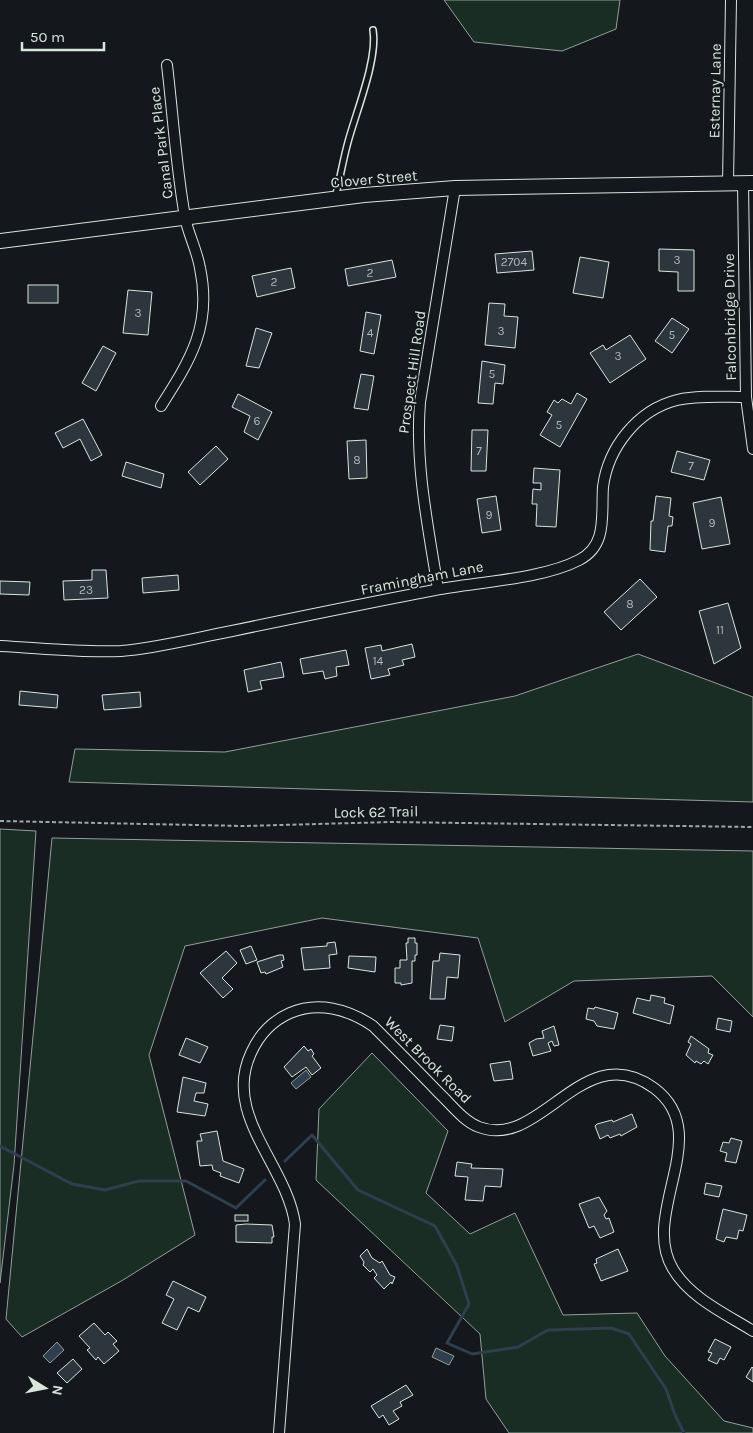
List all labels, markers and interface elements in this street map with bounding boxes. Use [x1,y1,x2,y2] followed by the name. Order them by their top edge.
[22,20,105,52] scale bar
[30,28,65,46] text: 50 m
[705,43,725,139] street label: Esternay Lane
[145,86,177,200] street label: Canal Park Place
[330,166,418,192] street label: Clover Street
[673,253,681,267] house number: 3
[720,253,740,381] street label: Falconbridge Drive
[501,255,527,269] house number: 2704
[367,266,374,280] house number: 2
[271,275,278,289] house number: 2
[134,306,142,320] house number: 3
[394,309,430,435] street label: Prospect Hill Road
[497,324,505,338] house number: 3
[367,326,374,340] house number: 4
[669,328,676,342] house number: 5
[614,349,622,363] house number: 3
[489,367,496,381] house number: 5
[254,414,261,428] house number: 6
[556,418,563,432] house number: 5
[476,444,482,458] house number: 7
[353,453,361,467] house number: 8
[688,459,694,473] house number: 7
[486,508,493,522] house number: 9
[709,516,716,530] house number: 9
[359,557,485,599] street label: Framingham Lane
[79,583,93,597] house number: 23
[626,597,634,611] house number: 8
[716,623,724,637] house number: 11
[373,654,384,668] house number: 14
[334,802,418,822] street label: Lock 62 Trail
[381,1013,475,1107] street label: West Brook Road
[20,1363,70,1413] north arrow
[48,1384,67,1397] text: N

